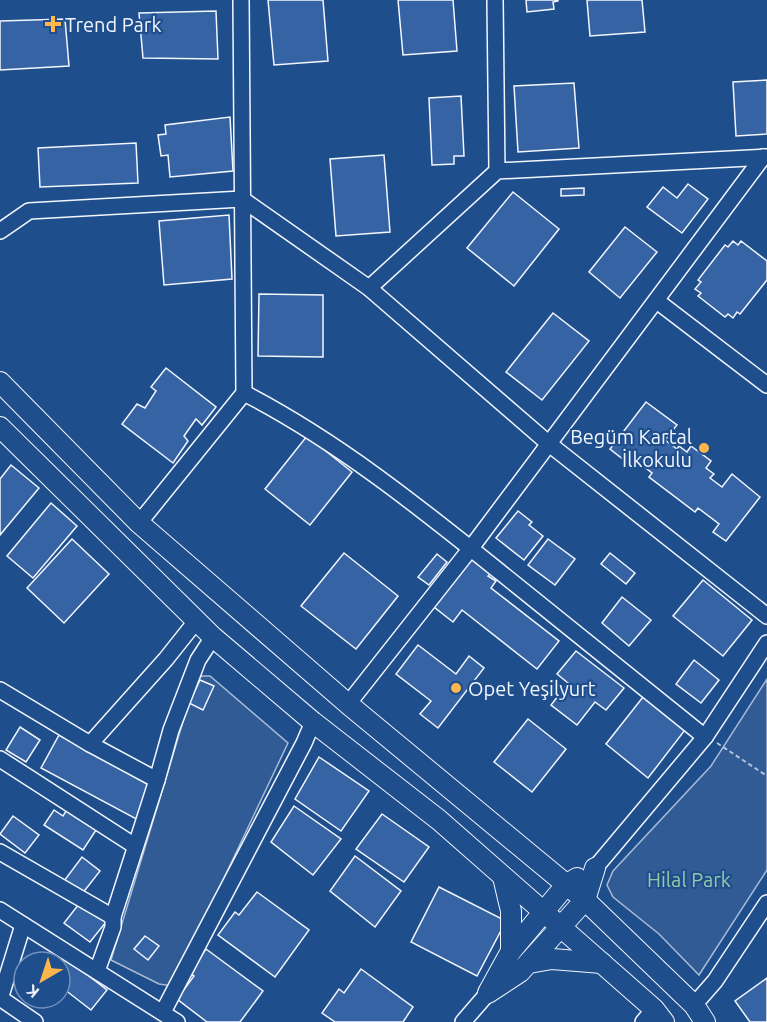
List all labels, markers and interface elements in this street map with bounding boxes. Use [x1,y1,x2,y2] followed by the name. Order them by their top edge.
[65,13,161,36] place label: Trend Park
[46,17,60,31] marker: Trend Park
[570,425,692,471] place label: Begüm Kartal İlkokulu
[697,441,711,455] marker: Begüm Kartal İlkokulu
[468,677,596,700] place label: Opet Yeşilyurt
[449,681,463,695] marker: Opet Yeşilyurt
[647,868,731,891] park label: Hilal Park
[12,950,72,1010] north arrow
[22,981,42,1002] text: K

